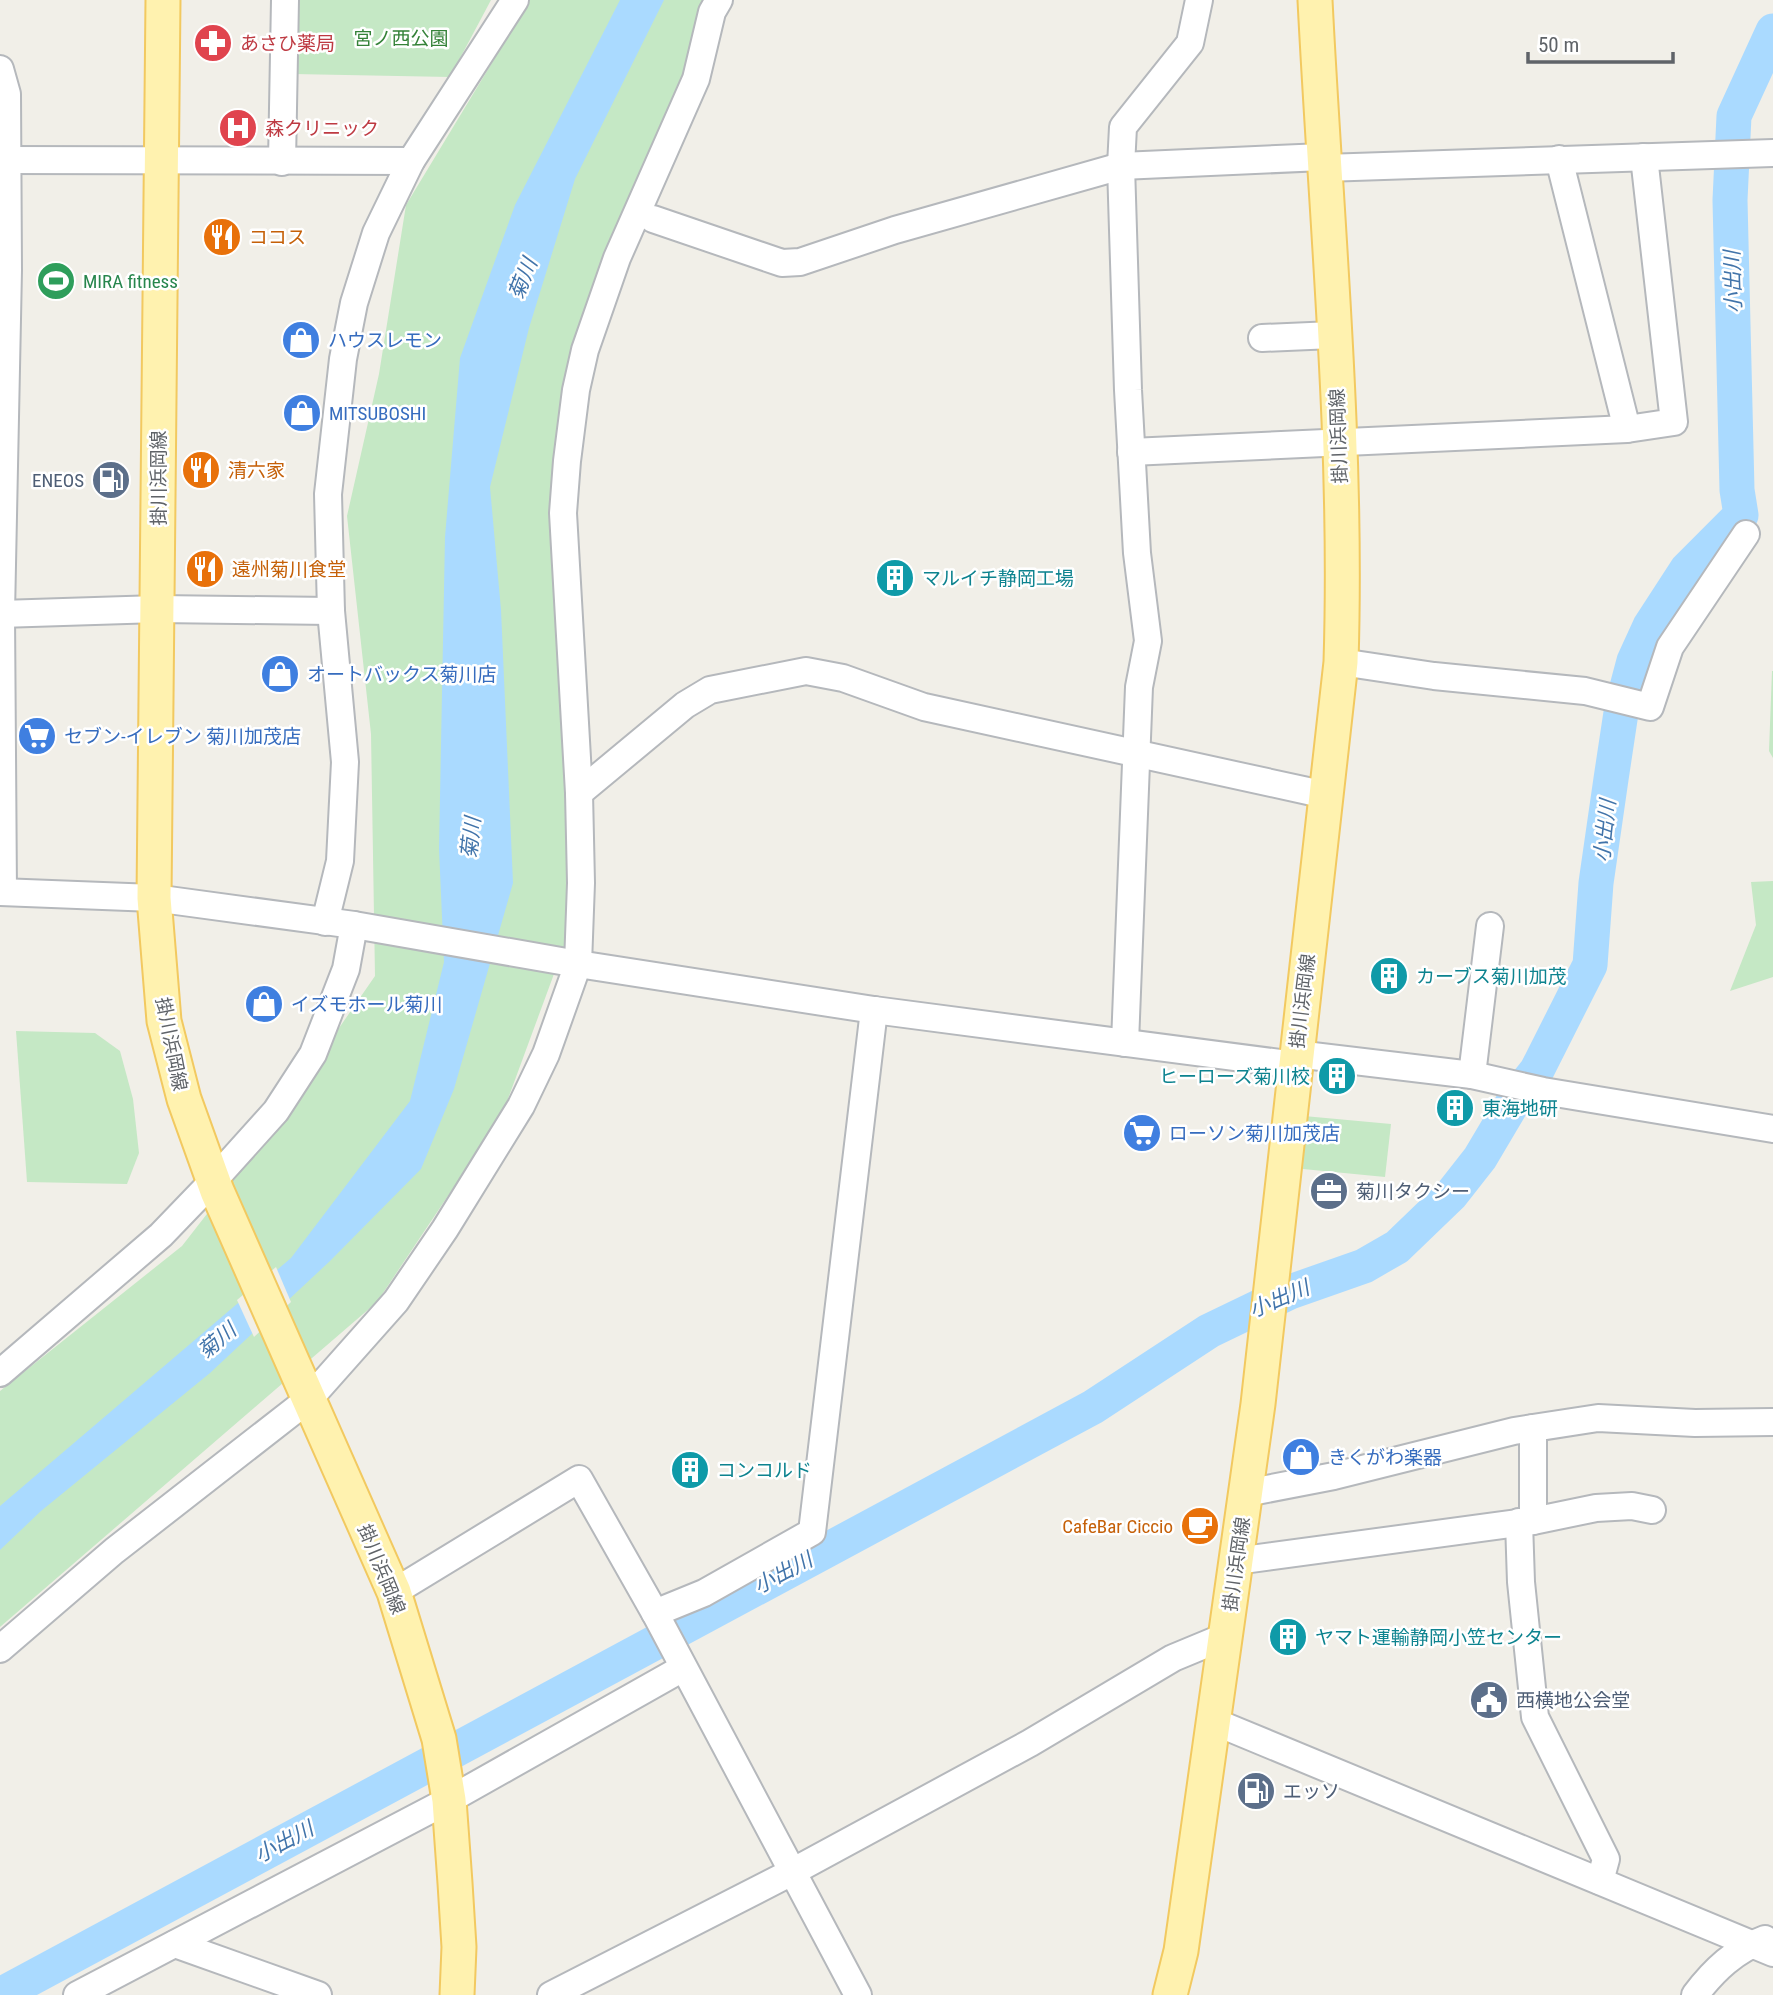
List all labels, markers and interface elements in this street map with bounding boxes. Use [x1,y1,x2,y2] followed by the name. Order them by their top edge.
[1528,21,1673,65] scale bar
[192,22,234,64] pharmacy icon: あさひ薬局
[353,27,449,50] park label: 宮ノ西公園
[240,32,335,55] place label: あさひ薬局
[1538,33,1579,57] text: 50 m
[217,107,259,149] hospital icon: 森クリニック
[265,117,379,140] place label: 森クリニック
[201,216,243,258] restaurant icon: ココス
[249,226,306,249] place label: ココス
[1720,248,1746,314] water label: 小出川
[504,253,543,303] water label: 菊川
[35,260,77,302] sports icon: MIRA fitness
[83,270,178,293] place label: MIRA fitness
[280,319,322,361] shop icon: ハウスレモン
[328,329,442,352] place label: ハウスレモン
[1325,388,1352,484] street label: 掛川浜岡線
[281,392,323,434] shop icon: MITSUBOSHI
[329,402,426,425] place label: MITSUBOSHI
[147,430,170,526] street label: 掛川浜岡線
[180,449,222,491] restaurant icon: 清六家
[90,459,132,501] fuel station icon: ENEOS
[228,459,285,482] place label: 清六家
[32,469,84,492] place label: ENEOS
[184,548,226,590] restaurant icon: 遠州菊川食堂
[874,557,916,599] building icon: マルイチ静岡工場
[232,558,346,581] place label: 遠州菊川食堂
[922,567,1074,590] place label: マルイチ静岡工場
[259,653,301,695] shop icon: オートバックス菊川店
[307,663,496,686] place label: オートバックス菊川店
[16,715,58,757] supermarket icon: セブン-イレブン 菊川加茂店
[64,725,301,748] place label: セブン-イレブン 菊川加茂店
[1590,796,1620,864] water label: 小出川
[457,814,485,860] water label: 菊川
[1285,953,1320,1050] street label: 掛川浜岡線
[1368,955,1410,997] building icon: カーブス菊川加茂
[1416,965,1567,988] place label: カーブス菊川加茂
[243,983,285,1025] shop icon: イズモホール菊川
[291,993,442,1016] place label: イズモホール菊川
[151,995,192,1093] street label: 掛川浜岡線
[1316,1055,1358,1097] building icon: ヒーローズ菊川校
[1159,1065,1310,1088] place label: ヒーローズ菊川校
[1434,1087,1476,1129] building icon: 東海地研
[1482,1097,1558,1120] place label: 東海地研
[1121,1112,1163,1154] supermarket icon: ローソン菊川加茂店
[1169,1122,1340,1145] place label: ローソン菊川加茂店
[1308,1170,1350,1212] office icon: 菊川タクシー
[1356,1180,1470,1203] place label: 菊川タクシー
[1245,1275,1315,1322] water label: 小出川
[193,1317,242,1364] water label: 菊川
[1280,1436,1322,1478] shop icon: きくがわ楽器
[1328,1446,1442,1469] place label: きくがわ楽器
[669,1449,711,1491] building icon: コンコルド
[717,1459,812,1482] place label: コンコルド
[1179,1505,1221,1547] cafe icon: CafeBar Ciccio
[1062,1515,1173,1538] place label: CafeBar Ciccio
[1218,1515,1254,1613] street label: 掛川浜岡線
[353,1521,410,1618] street label: 掛川浜岡線
[750,1547,818,1598] water label: 小出川
[1267,1616,1309,1658] building icon: ヤマト運輸静岡小笠センター
[1315,1626,1562,1649] place label: ヤマト運輸静岡小笠センター
[1468,1679,1510,1721] public building icon: 西横地公会堂
[1516,1689,1630,1712] place label: 西横地公会堂
[1235,1770,1277,1812] fuel station icon: エッソ
[1283,1780,1340,1803] place label: エッソ
[251,1816,319,1867] water label: 小出川

